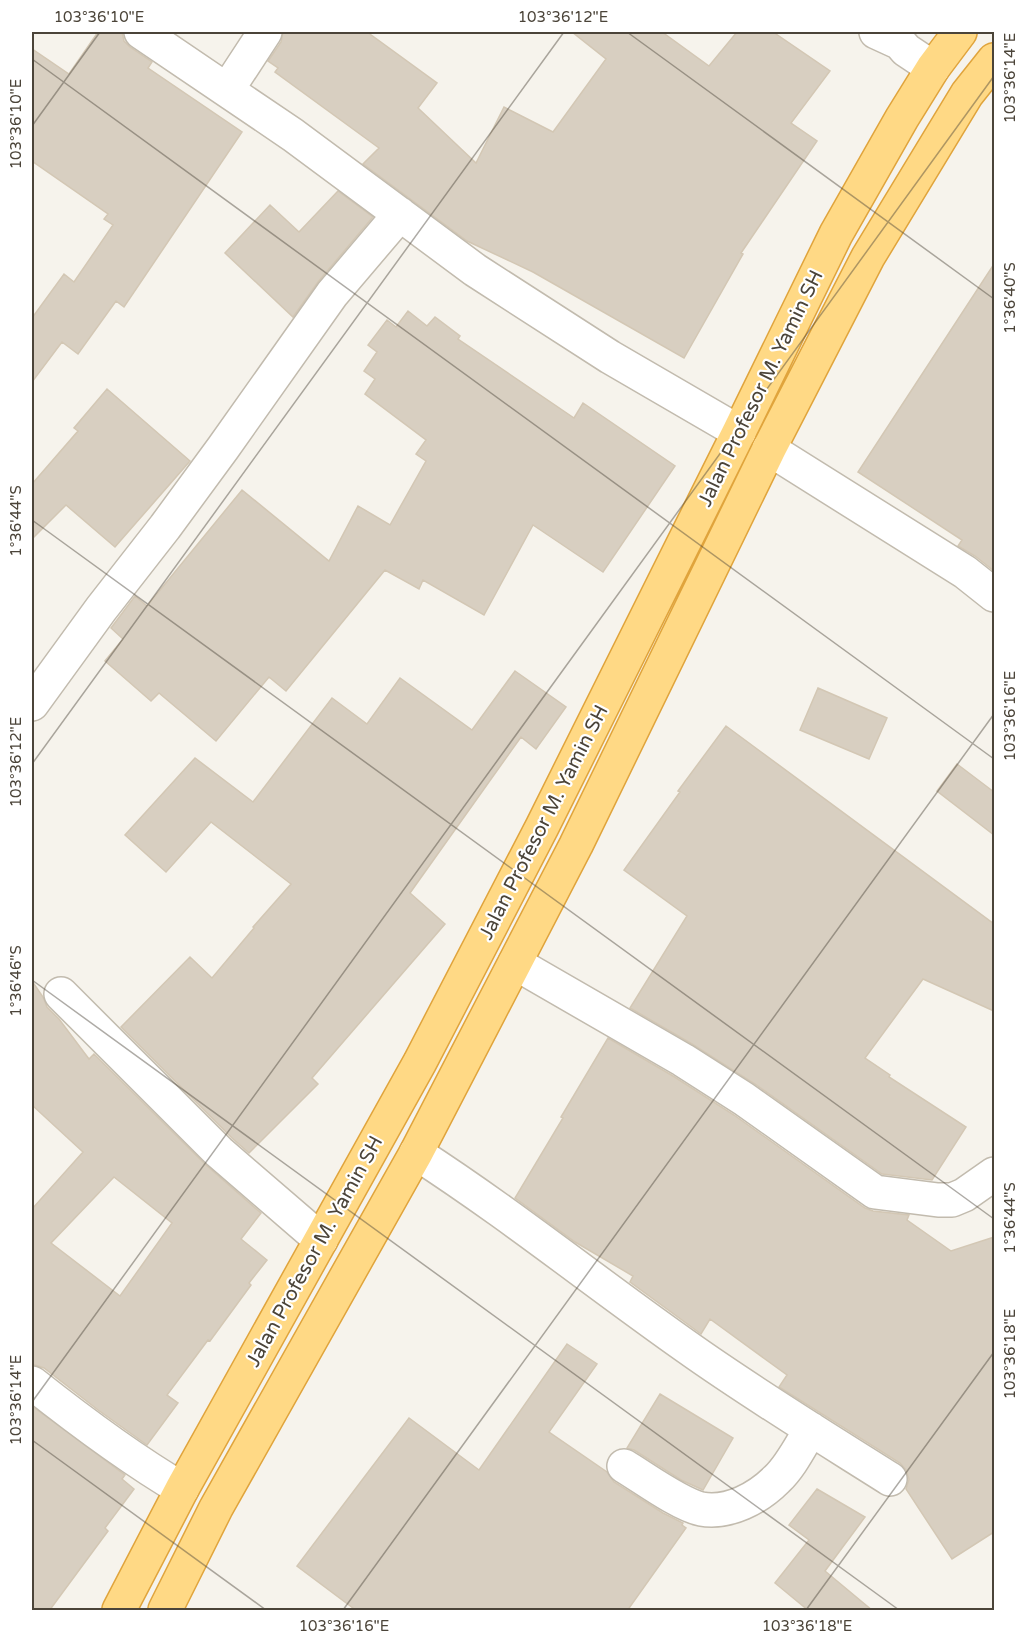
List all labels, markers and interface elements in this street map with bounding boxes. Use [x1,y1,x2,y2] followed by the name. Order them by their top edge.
[54,8,144,26] text: 103°36'10"E
[518,8,608,26] text: 103°36'12"E
[1001,33,1019,123] text: 103°36'14"E
[7,79,25,169] text: 103°36'10"E
[1001,262,1019,334] text: 1°36'40"S
[693,266,829,511] street label: Jalan Profesor M. Yamin SH
[7,485,25,557] text: 1°36'44"S
[1001,671,1019,761] text: 103°36'16"E
[474,701,614,944] street label: Jalan Profesor M. Yamin SH
[7,717,25,807] text: 103°36'12"E
[7,945,25,1017] text: 1°36'46"S
[241,1132,388,1371] street label: Jalan Profesor M. Yamin SH
[1001,1182,1019,1254] text: 1°36'44"S
[1001,1309,1019,1399] text: 103°36'18"E
[7,1355,25,1445] text: 103°36'14"E
[299,1617,389,1635] text: 103°36'16"E
[762,1617,852,1635] text: 103°36'18"E

